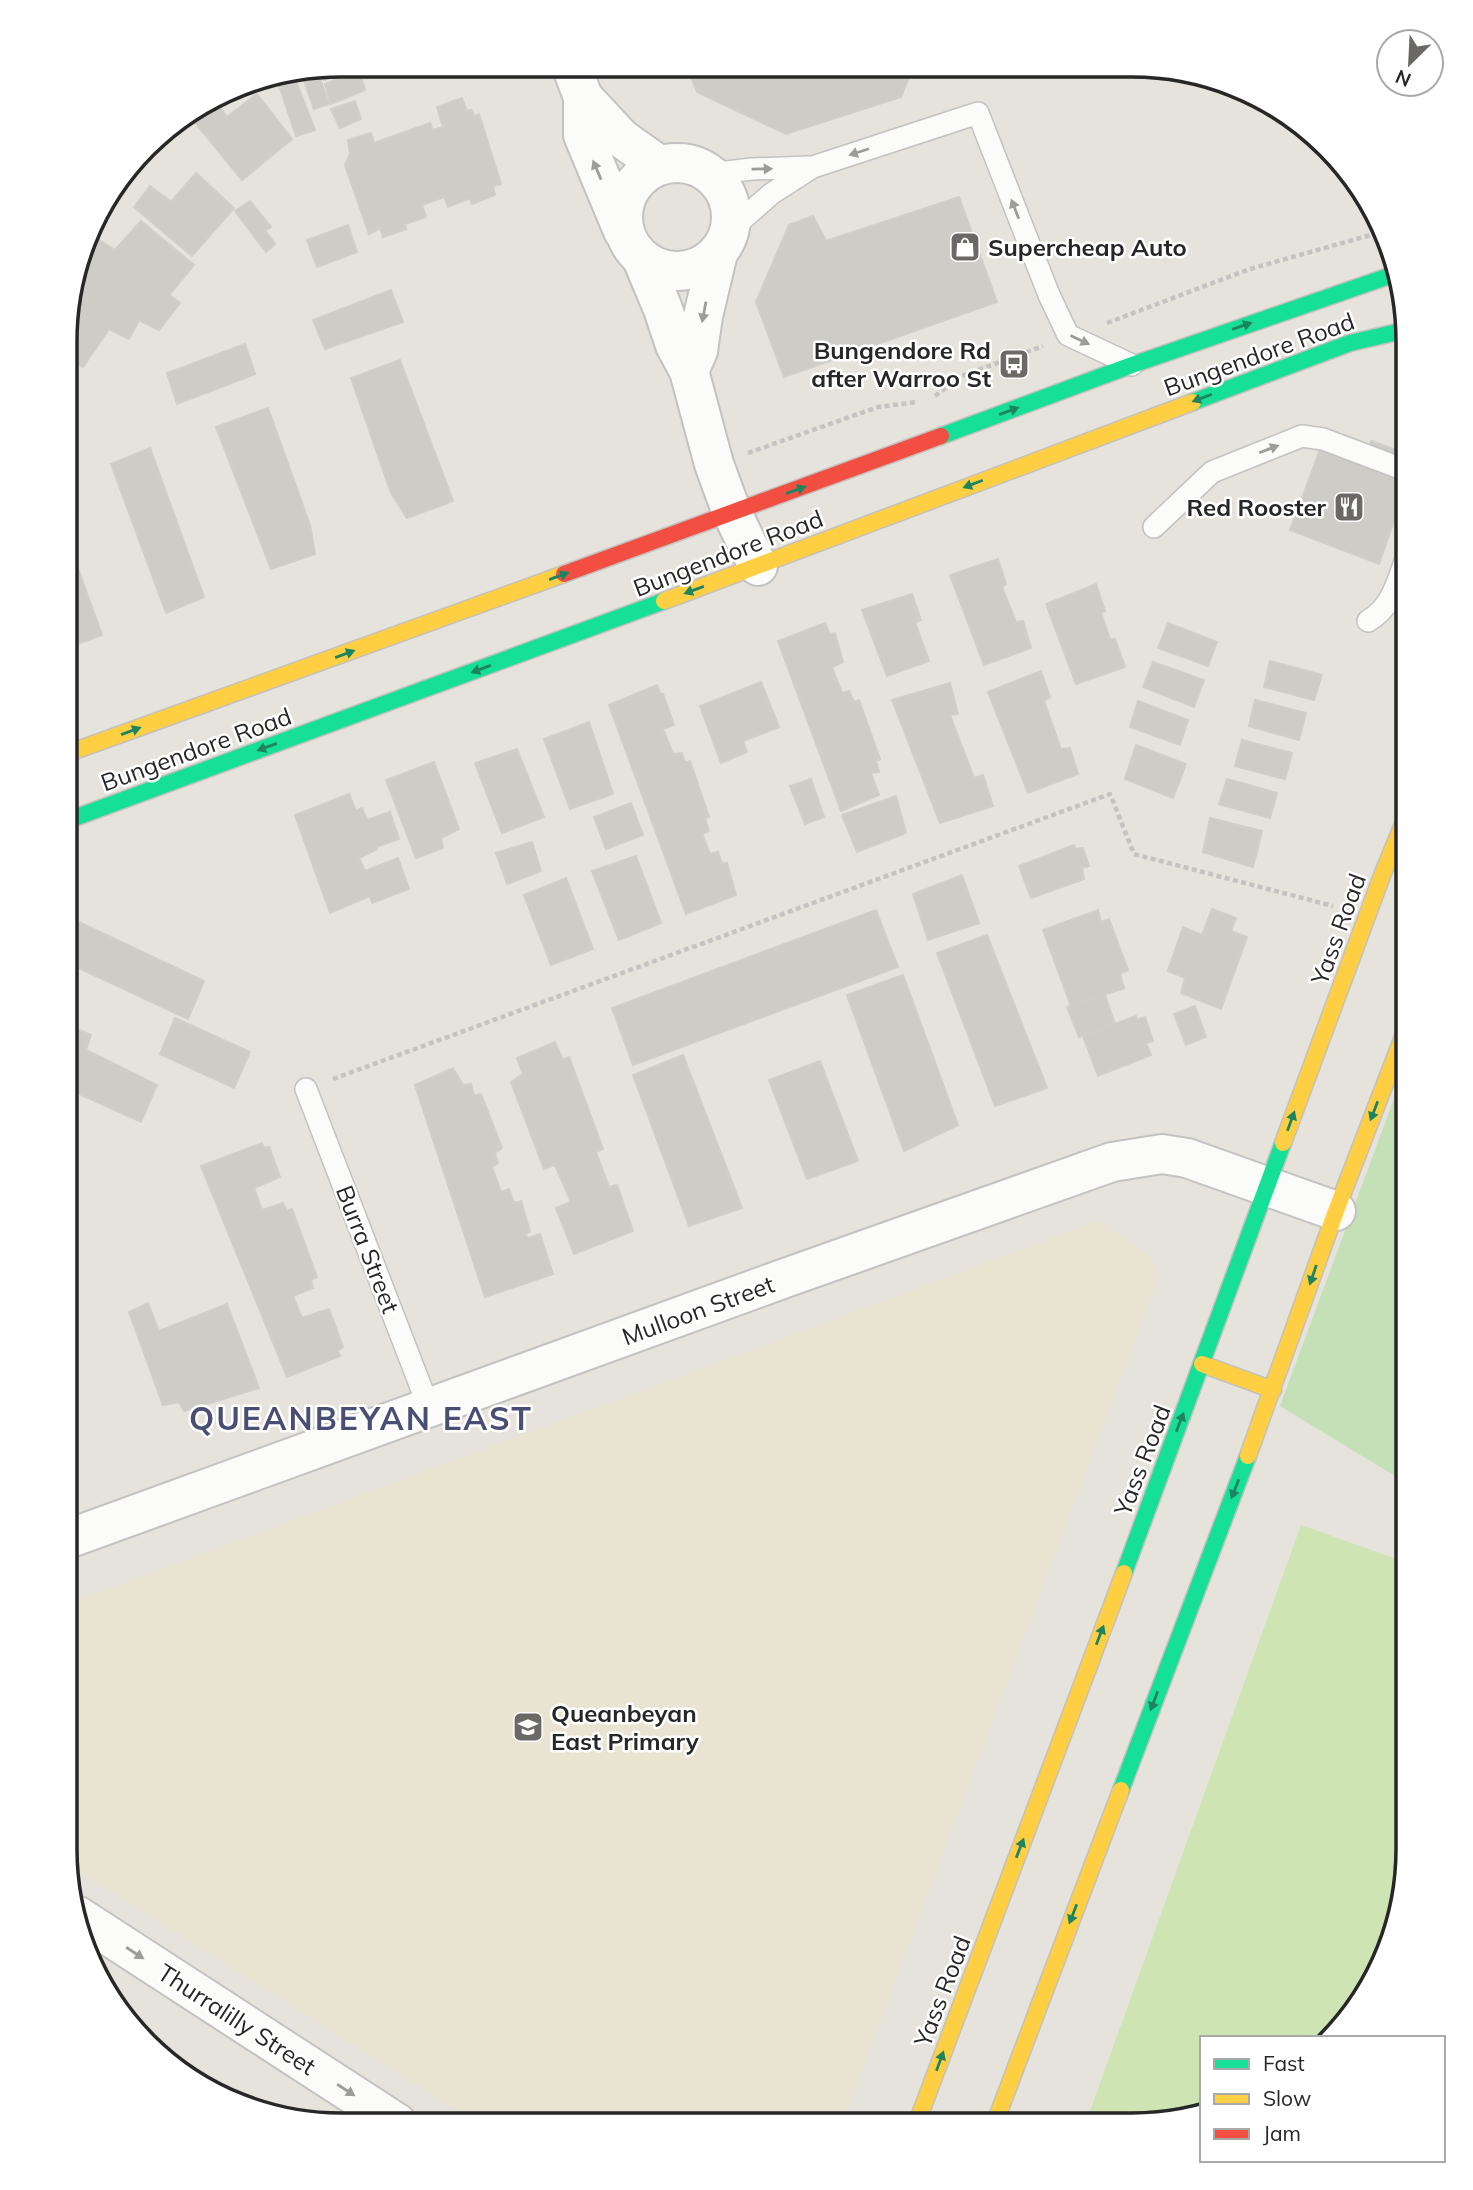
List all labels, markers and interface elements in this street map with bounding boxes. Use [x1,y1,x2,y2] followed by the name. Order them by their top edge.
[1375,28,1445,98] north arrow
[1392,65,1415,92] text: N
[849,147,870,158] one-way arrow
[591,159,602,180] one-way arrow
[751,164,773,175] one-way arrow
[1009,198,1020,219] one-way arrow
[948,230,982,264] shop icon: Supercheap Auto
[988,232,1187,262] place label: Supercheap Auto
[698,301,709,323] one-way arrow
[1160,306,1358,402] street label: Bungendore Road
[1232,320,1253,331] one-way arrow
[811,335,991,393] place label: Bungendore Rd after Warroo St
[1070,335,1090,346] one-way arrow
[997,347,1031,381] bus stop icon: Bungendore Rd after Warroo St
[1192,393,1213,404] one-way arrow
[999,405,1020,416] one-way arrow
[1259,443,1280,454] one-way arrow
[963,479,984,490] one-way arrow
[786,484,807,495] one-way arrow
[1332,490,1366,524] restaurant icon: Red Rooster
[1186,492,1327,522] place label: Red Rooster
[629,503,827,603] street label: Bungendore Road
[548,571,569,582] one-way arrow
[684,585,705,596] one-way arrow
[334,648,355,659] one-way arrow
[470,664,491,675] one-way arrow
[97,701,295,797] street label: Bungendore Road
[120,725,141,736] one-way arrow
[257,742,278,753] one-way arrow
[1304,869,1372,990] street label: Yass Road
[1369,1100,1380,1121] one-way arrow
[1286,1111,1297,1132] one-way arrow
[330,1181,406,1317] street label: Burra Street
[1307,1265,1318,1286] one-way arrow
[618,1269,778,1351] street label: Mulloon Street
[189,1398,533,1438] district label: QUEANBEYAN EAST
[1107,1400,1177,1520] street label: Yass Road
[1175,1411,1186,1432] one-way arrow
[1230,1478,1241,1499] one-way arrow
[1095,1624,1106,1645] one-way arrow
[1149,1691,1160,1712] one-way arrow
[551,1698,700,1756] place label: Queanbeyan East Primary
[511,1710,545,1744] school or university icon: Queanbeyan East Primary
[1015,1837,1026,1858] one-way arrow
[1068,1904,1079,1925] one-way arrow
[907,1931,977,2051] street label: Yass Road
[126,1946,144,1960] one-way arrow
[152,1957,322,2081] street label: Thurralilly Street
[1200,2036,1445,2162] legend
[935,2050,946,2071] one-way arrow
[1263,2050,1305,2076] text: Fast
[337,2084,356,2097] one-way arrow
[1263,2085,1311,2111] text: Slow
[1263,2120,1301,2146] text: Jam

